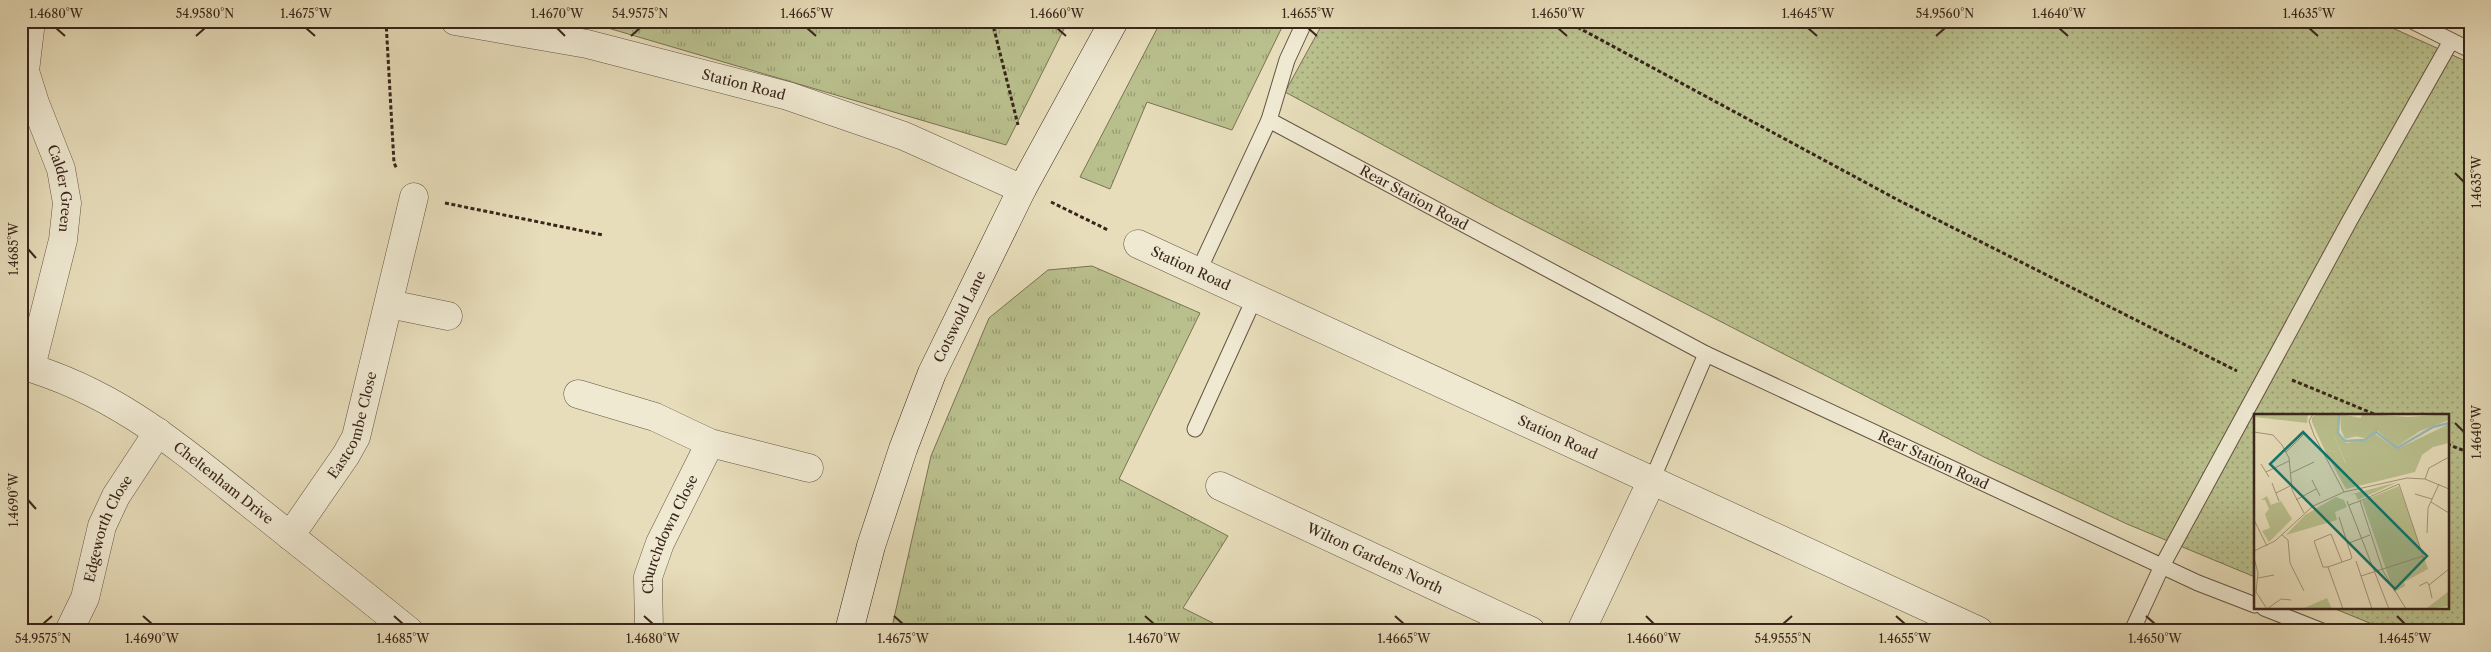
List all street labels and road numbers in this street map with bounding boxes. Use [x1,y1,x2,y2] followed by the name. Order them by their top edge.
[700,65,788,104] street label: Station Road
[43,142,76,233] street label: Calder Green
[1357,161,1472,234] street label: Rear Station Road
[1148,242,1234,295] street label: Station Road
[930,268,990,365] street label: Cotswold Lane
[323,369,381,482] street label: Eastcombe Close
[1515,411,1601,463] street label: Station Road
[1875,426,1992,494] street label: Rear Station Road
[170,438,277,528] street label: Cheltenham Drive
[80,472,136,584] street label: Edgeworth Close
[639,472,702,594] street label: Churchdown Close
[1303,518,1446,598] street label: Wilton Gardens North

